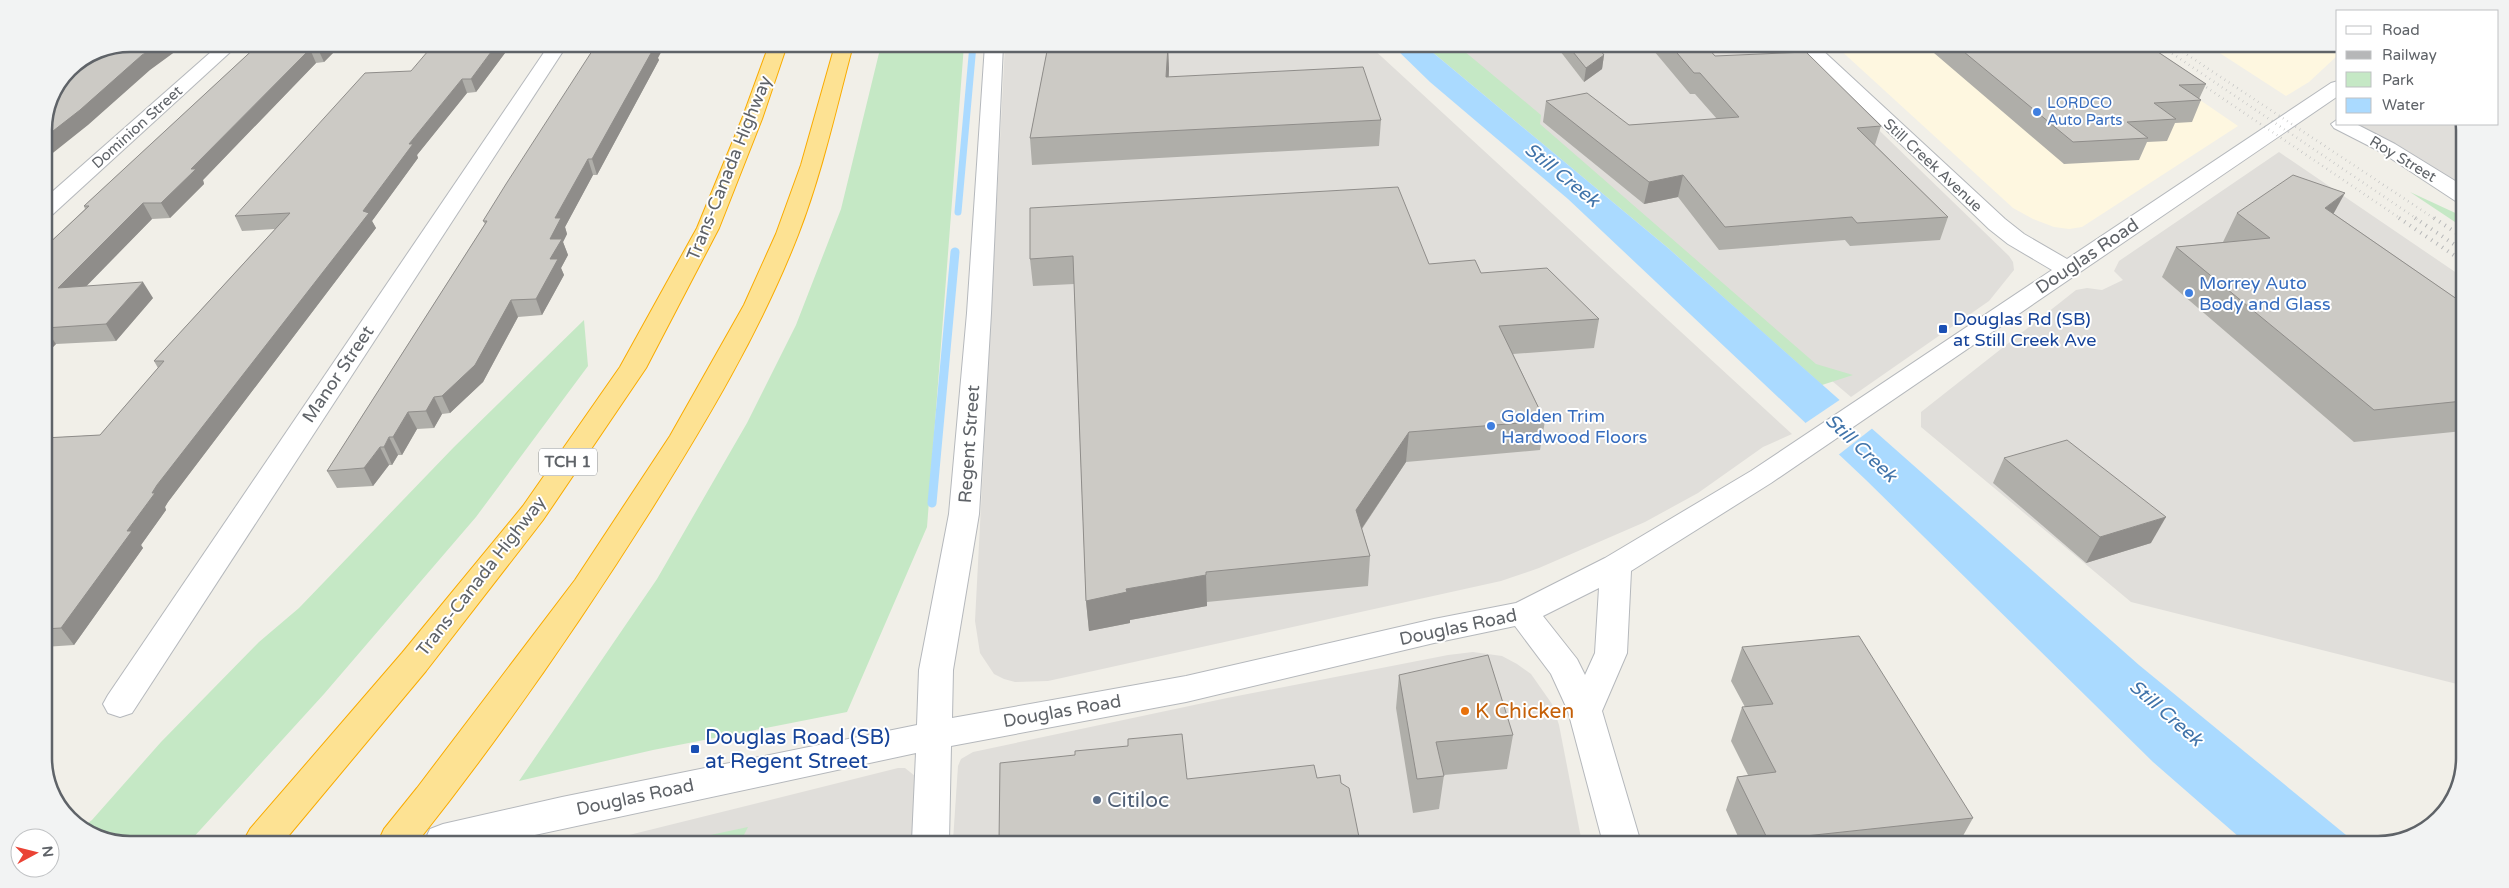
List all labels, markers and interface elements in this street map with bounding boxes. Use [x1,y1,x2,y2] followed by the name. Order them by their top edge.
[2336,10,2499,125] legend
[2382,21,2420,39] text: Road
[2382,46,2437,64] text: Railway
[2382,71,2414,89] text: Park
[682,72,776,264] street label: Trans-Canada Highway
[88,81,186,172] street label: Dominion Street
[2047,94,2123,129] place label: LORDCO Auto Parts
[2382,96,2425,114] text: Water
[2031,106,2043,118] marker: LORDCO Auto Parts
[1880,115,1986,215] street label: Still Creek Avenue
[2366,132,2440,186] street label: Roy Street
[1520,138,1605,213] water label: Still Creek
[2031,213,2143,299] street label: Douglas Road
[2199,272,2331,315] place label: Morrey Auto Body and Glass
[2183,287,2195,299] marker: Morrey Auto Body and Glass
[1953,308,2096,351] place label: Douglas Rd (SB) at Still Creek Ave
[297,321,379,427] street label: Manor Street
[1937,323,1949,335] marker: Douglas Rd (SB) at Still Creek Ave
[954,384,984,504] street label: Regent Street
[1501,405,1647,448] place label: Golden Trim Hardwood Floors
[1821,409,1902,488] water label: Still Creek
[1485,420,1497,432] marker: Golden Trim Hardwood Floors
[539,448,597,476] road number: TCH 1
[412,491,551,661] street label: Trans-Canada Highway
[1397,604,1519,650] street label: Douglas Road
[2125,675,2208,752] water label: Still Creek
[1001,690,1123,732] street label: Douglas Road
[1475,699,1574,724] place label: K Chicken
[1459,705,1471,717] marker: K Chicken
[705,725,890,774] place label: Douglas Road (SB) at Regent Street
[689,743,701,755] marker: Douglas Road (SB) at Regent Street
[574,774,696,820] street label: Douglas Road
[1107,788,1169,813] place label: Citiloc
[1091,794,1103,806] marker: Citiloc
[10,828,60,878] north arrow
[38,845,57,858] text: N

